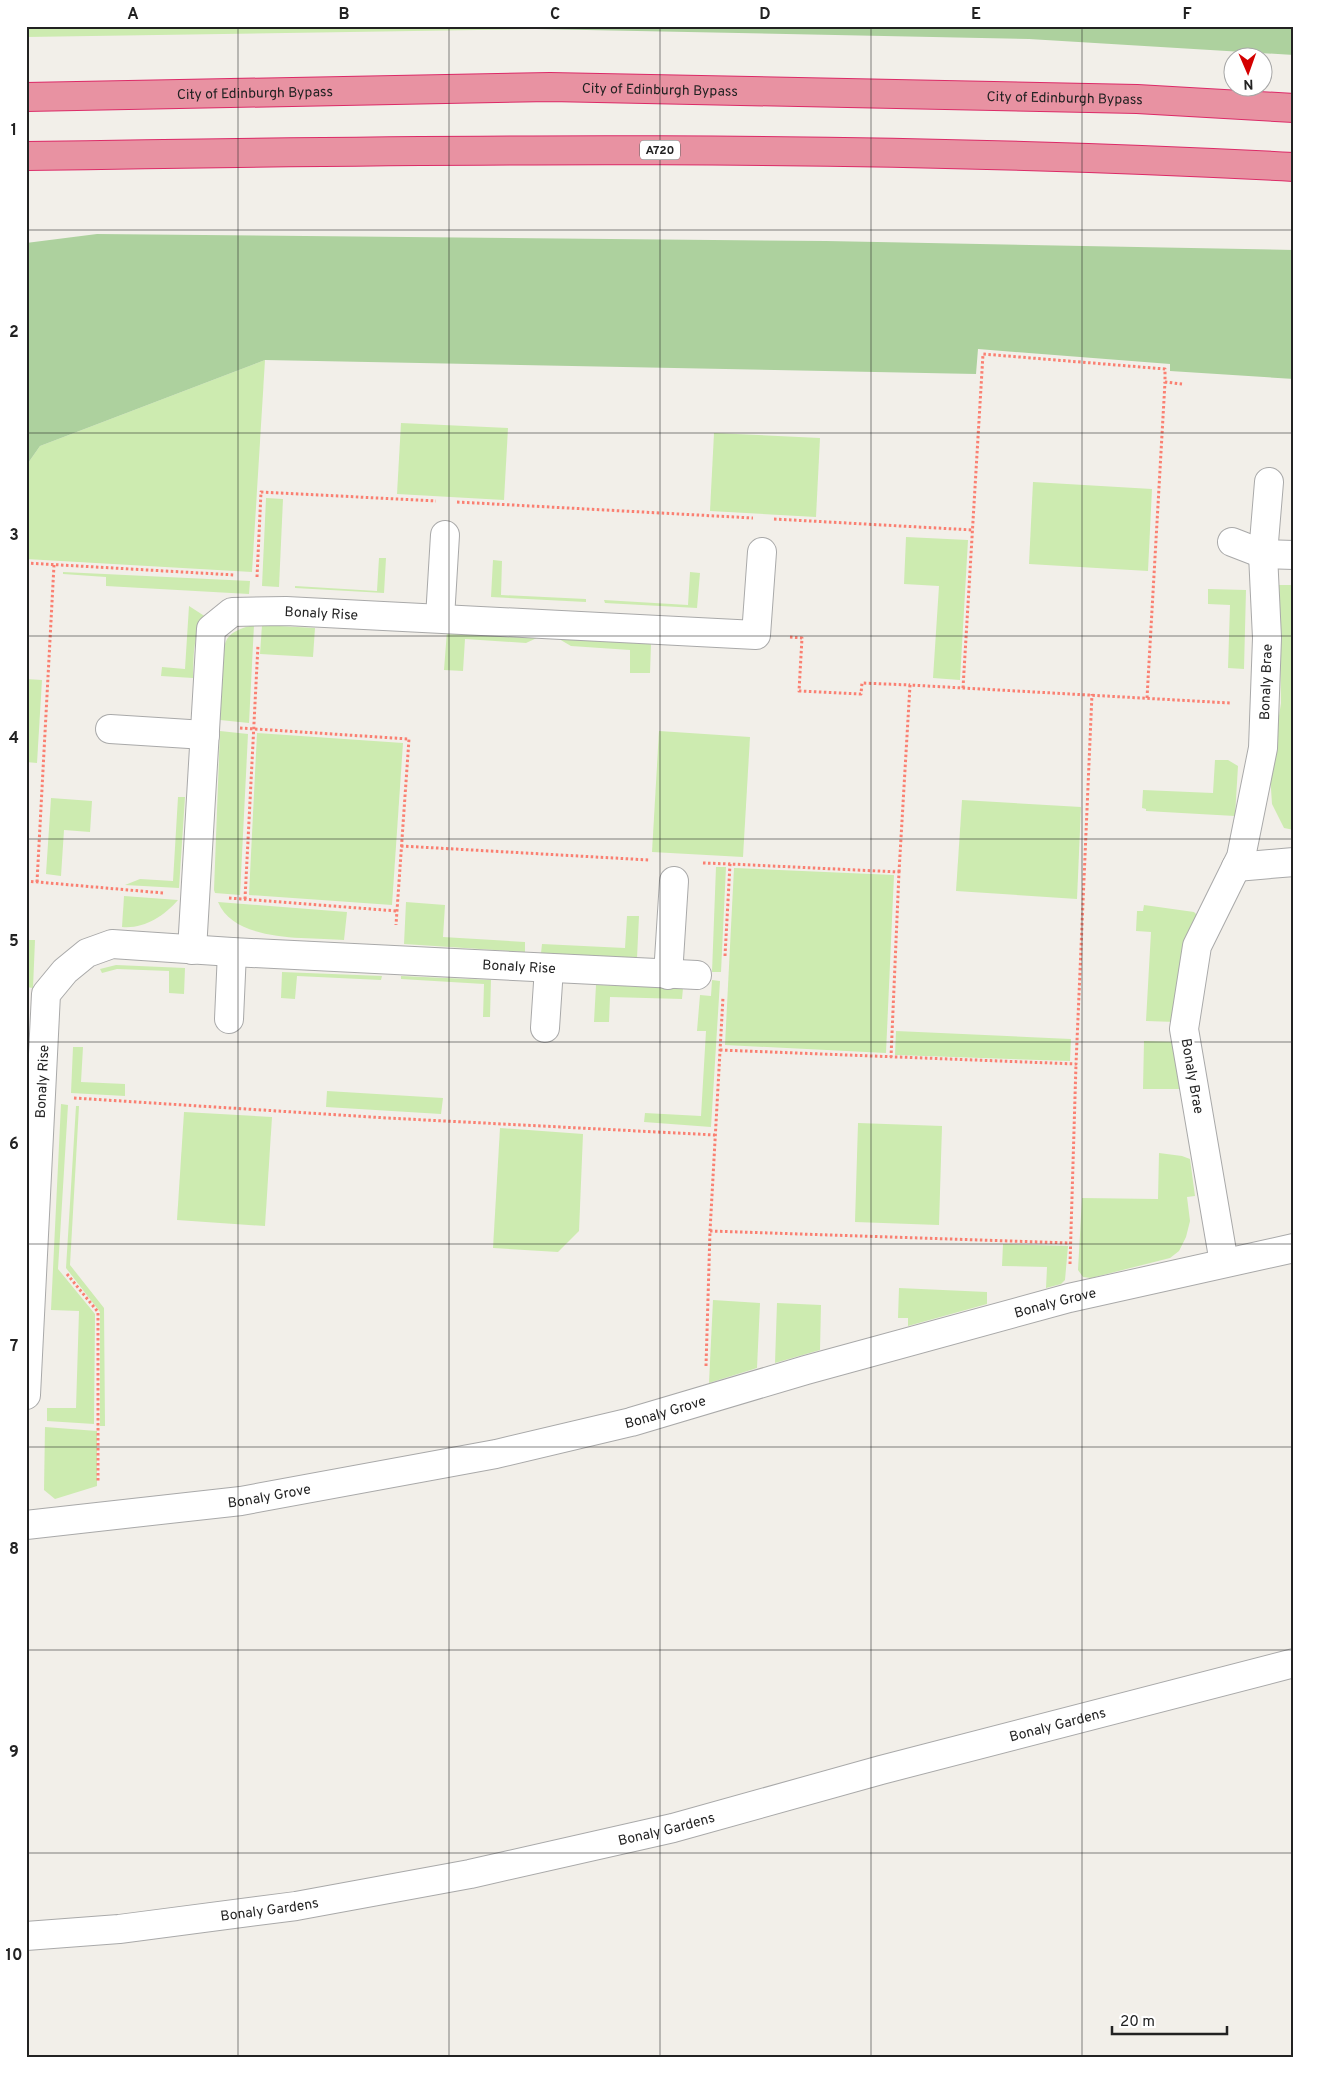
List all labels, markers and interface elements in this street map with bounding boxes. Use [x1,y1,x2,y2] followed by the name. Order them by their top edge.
[127,5,139,25] text: A
[338,5,350,25] text: B
[550,5,560,25] text: C
[759,5,771,25] text: D
[971,5,981,25] text: E
[1182,5,1192,25] text: F
[1222,48,1272,98] north arrow
[1243,75,1254,92] text: N
[582,81,738,101] street label: City of Edinburgh Bypass
[177,84,333,104] street label: City of Edinburgh Bypass
[986,89,1143,109] street label: City of Edinburgh Bypass
[11,121,17,141] text: 1
[640,140,680,160] road number: A720
[9,323,19,343] text: 2
[9,526,19,546] text: 3
[284,604,358,625] street label: Bonaly Rise
[1257,644,1277,720] street label: Bonaly Brae
[9,729,19,749] text: 4
[9,932,19,952] text: 5
[482,957,556,978] street label: Bonaly Rise
[1177,1037,1207,1115] street label: Bonaly Brae
[33,1044,53,1119] street label: Bonaly Rise
[9,1135,19,1155] text: 6
[1013,1285,1098,1323] street label: Bonaly Grove
[10,1337,18,1357] text: 7
[623,1393,708,1433] street label: Bonaly Grove
[227,1481,312,1512] street label: Bonaly Grove
[9,1540,19,1560] text: 8
[1008,1705,1108,1746] street label: Bonaly Gardens
[9,1743,19,1763] text: 9
[616,1810,717,1850] street label: Bonaly Gardens
[219,1895,320,1926] street label: Bonaly Gardens
[6,1946,22,1966] text: 10
[1112,2003,1228,2035] scale bar
[1120,2013,1155,2032] text: 20 m

